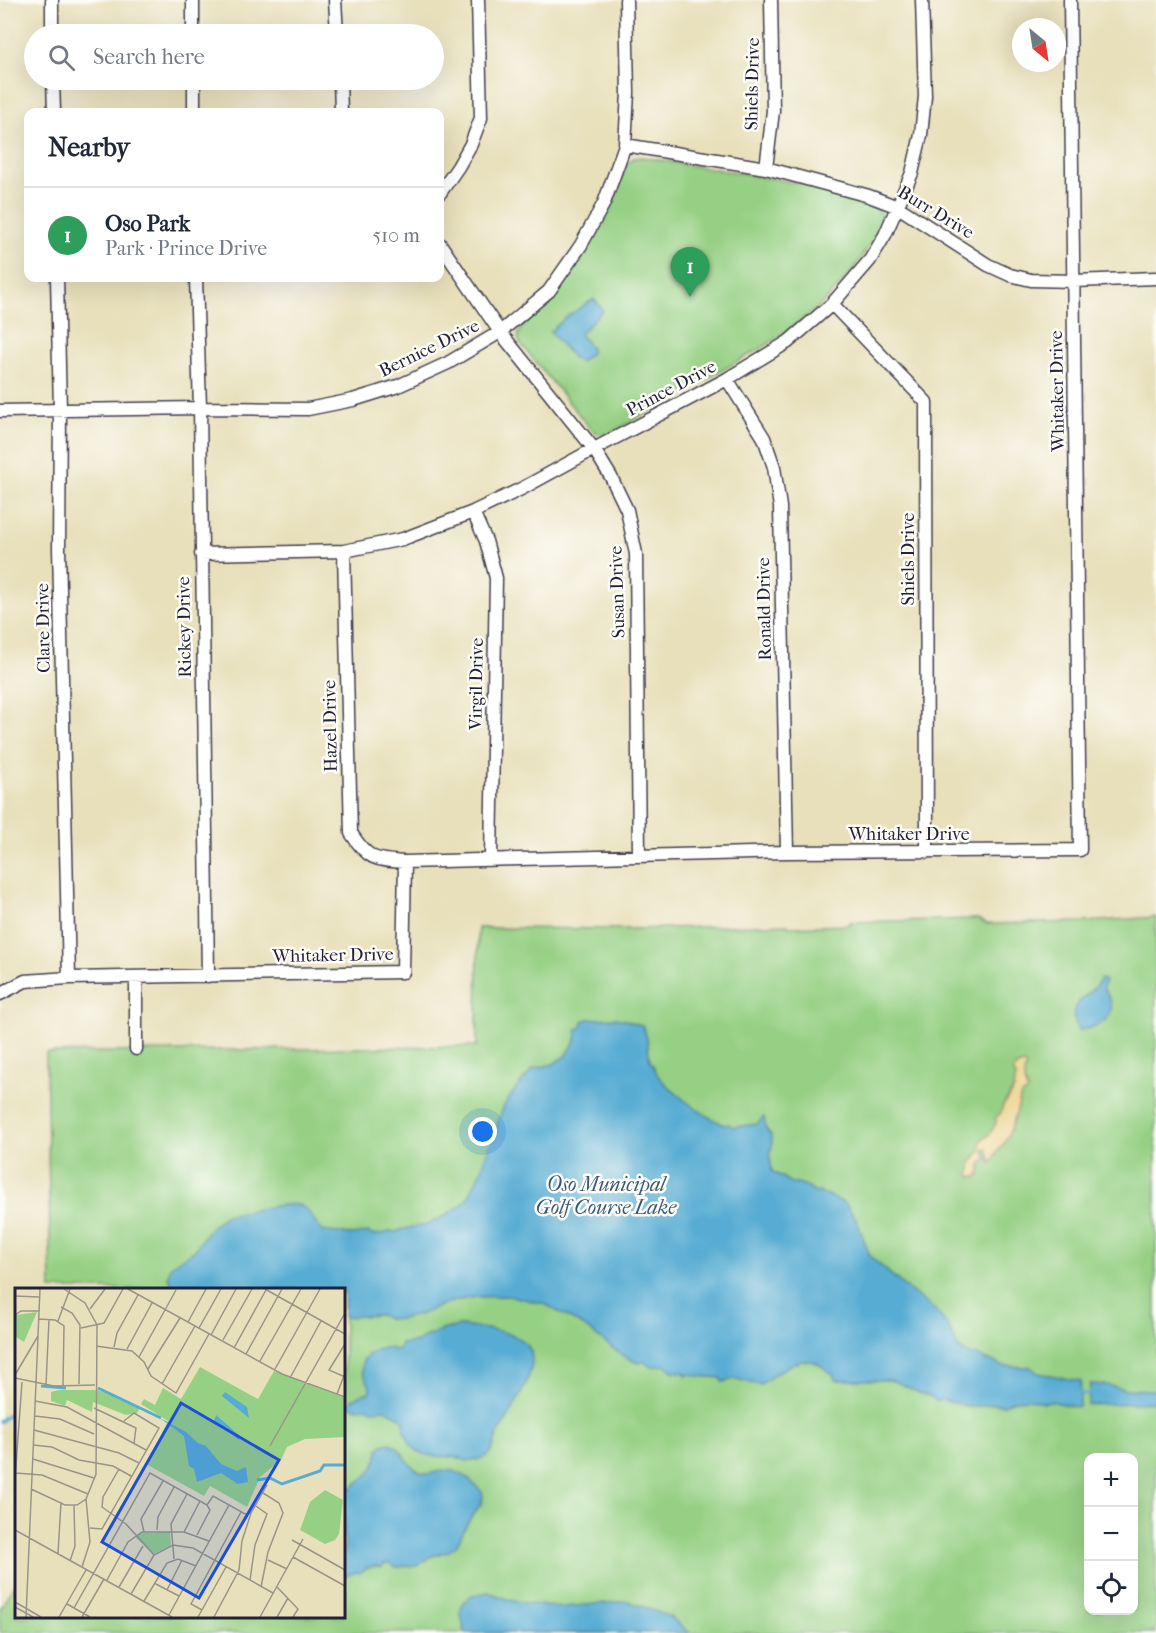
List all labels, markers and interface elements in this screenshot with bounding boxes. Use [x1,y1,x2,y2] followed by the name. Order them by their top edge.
[1012,18,1066,72] north arrow
[24,24,444,90] search box
[741,37,764,131] street label: Shiels Drive
[45,41,78,74] icon: search
[93,44,205,70] text: Search here
[48,132,130,163] text: Nearby
[894,182,978,243] street label: Burr Drive
[105,211,190,237] text: Oso Park
[64,224,71,247] text: 1
[372,224,420,247] text: 510 m
[105,237,267,260] text: Park · Prince Drive
[670,248,710,297] pin: 1
[376,315,483,382] street label: Bernice Drive
[1046,330,1069,453] street label: Whitaker Drive
[623,356,720,421] street label: Prince Drive
[898,512,919,605] street label: Shiels Drive
[605,545,630,639] street label: Susan Drive
[753,557,776,661] street label: Ronald Drive
[173,576,196,678] street label: Rickey Drive
[32,583,55,673] street label: Clare Drive
[465,638,488,731] street label: Virgil Drive
[319,680,342,772] street label: Hazel Drive
[847,824,970,845] street label: Whitaker Drive
[271,944,394,967] street label: Whitaker Drive
[468,1117,497,1146] your location
[536,1173,677,1219] water label: Oso Municipal Golf Course Lake
[15,1288,345,1618] inset map
[1084,1453,1138,1615] map controls
[1084,1453,1138,1507] button: +
[1084,1507,1138,1561] button: −
[1084,1561,1138,1615] button: locate

